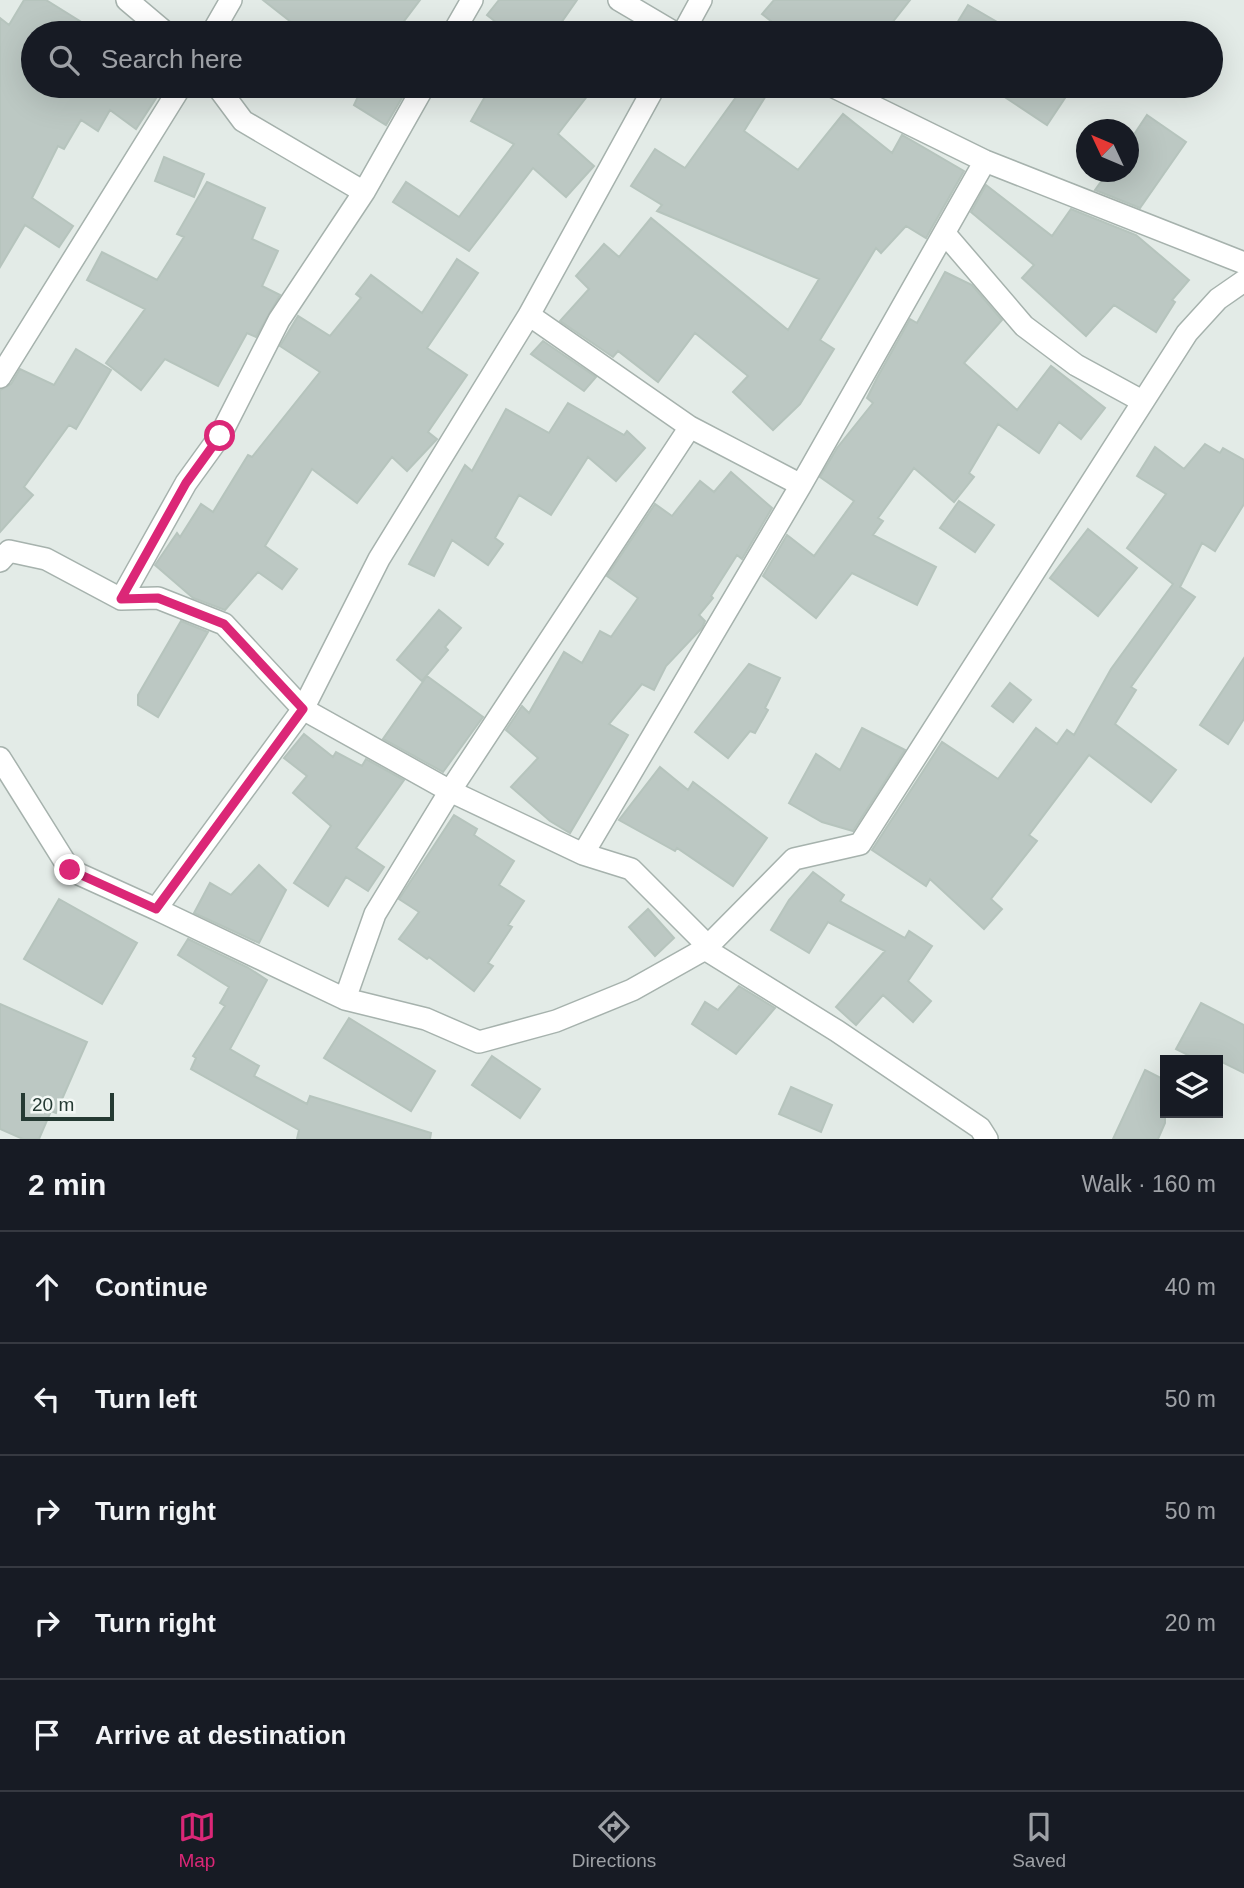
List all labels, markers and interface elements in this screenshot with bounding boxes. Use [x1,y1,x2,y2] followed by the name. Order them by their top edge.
[21,21,1223,98] search box
[45,41,83,79] icon: search
[101,44,243,74] text: Search here
[1076,119,1139,182] north arrow
[204,420,235,451] route start
[54,854,85,885] route end
[1160,1055,1223,1118] map controls
[1160,1055,1223,1118] button: layers
[21,1090,114,1122] scale bar
[32,1094,74,1115] text: 20 m
[28,1168,106,1201] text: 2 min
[1081,1171,1216,1197] text: Walk · 160 m
[28,1268,66,1306] icon: ahead
[95,1272,208,1302] text: Continue
[1165,1274,1216,1300] text: 40 m
[28,1380,66,1418] icon: left
[95,1384,197,1414] text: Turn left
[1165,1386,1216,1412] text: 50 m
[28,1492,66,1530] icon: right
[95,1496,216,1526] text: Turn right
[1165,1498,1216,1524] text: 50 m
[28,1604,66,1642] icon: right
[95,1608,216,1638] text: Turn right
[1165,1610,1216,1636] text: 20 m
[28,1716,66,1754] icon: arrive
[95,1720,346,1750] text: Arrive at destination
[178,1808,216,1872] tab: Map
[572,1808,656,1872] tab: Directions
[1012,1808,1066,1872] tab: Saved

